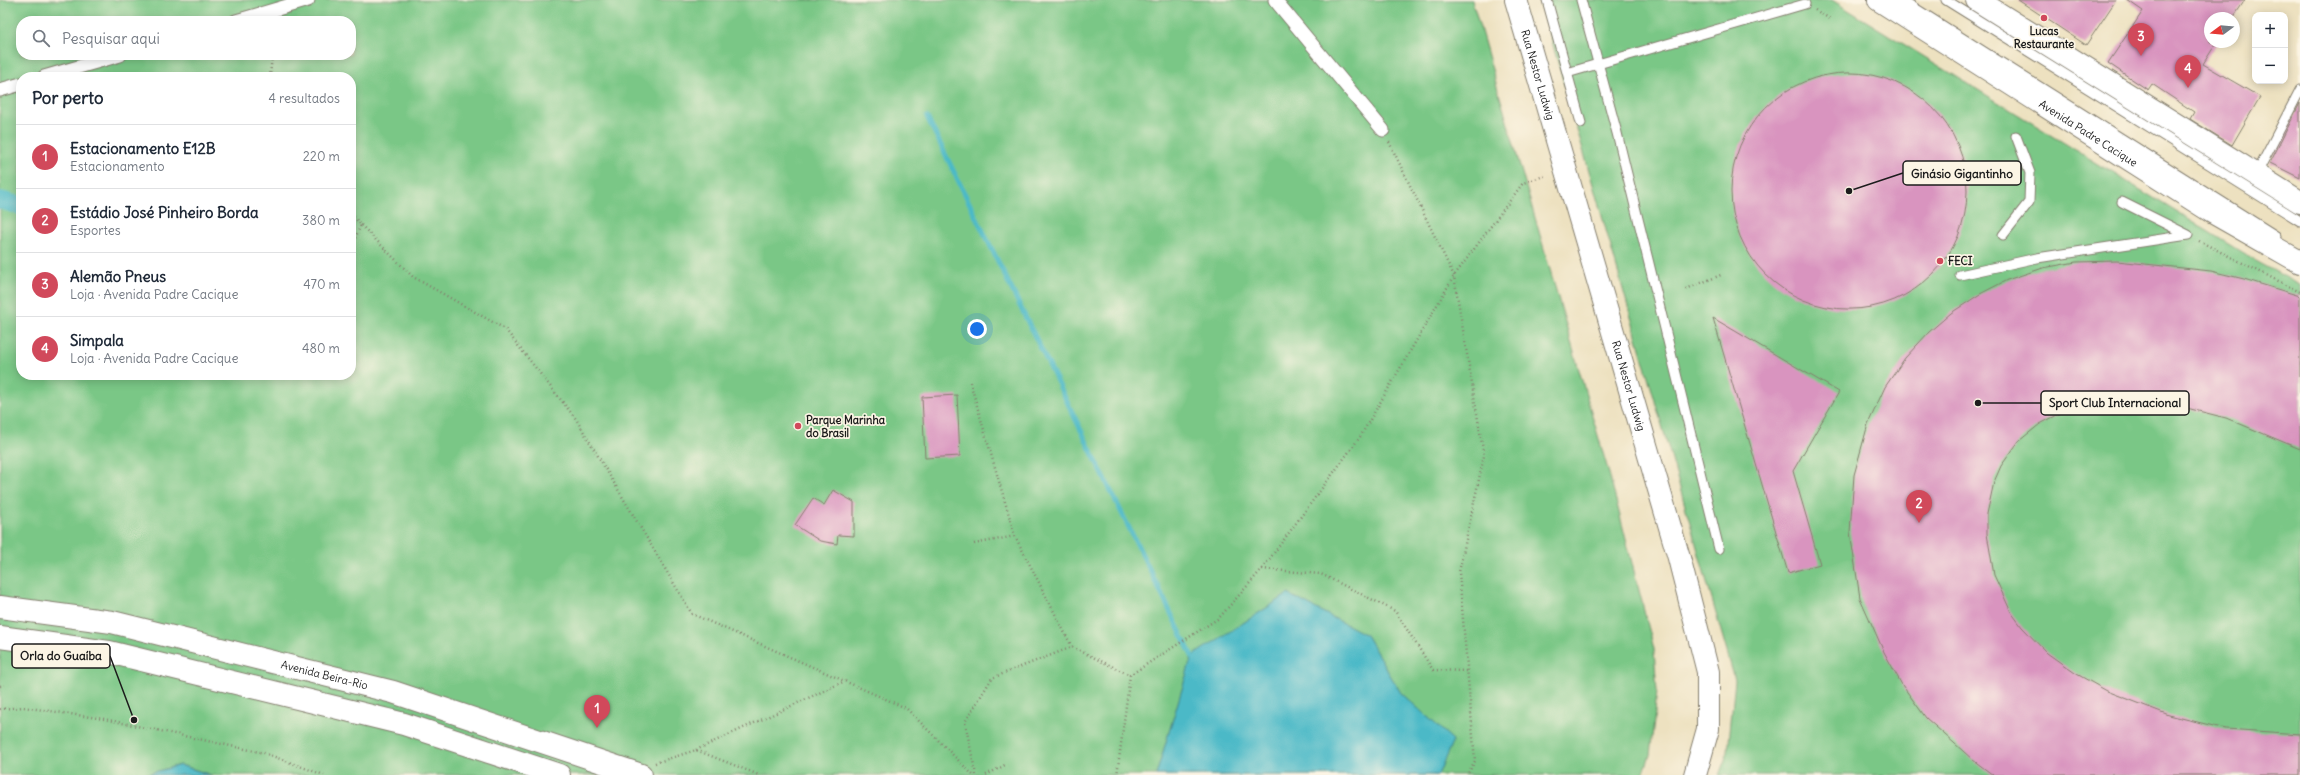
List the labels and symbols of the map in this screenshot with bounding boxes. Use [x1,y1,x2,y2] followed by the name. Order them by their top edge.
[2204,12,2240,48] north arrow
[2039,13,2049,23] marker: Lucas Restaurante
[2128,23,2154,56] pin: 3
[2014,24,2074,51] place label: Lucas Restaurante
[1518,28,1558,122] street label: Rua Nestor Ludwig
[2175,55,2201,88] pin: 4
[2036,97,2140,170] street label: Avenida Padre Cacique
[1903,161,2021,185] callout: Ginásio Gigantinho
[1911,166,2013,182] text: Ginásio Gigantinho
[1948,254,1973,268] place label: FECI
[1935,256,1945,266] marker: FECI
[967,319,987,339] your location
[1609,339,1649,433] street label: Rua Nestor Ludwig
[2041,391,2189,415] callout: Sport Club Internacional
[2049,395,2181,411] text: Sport Club Internacional
[806,413,886,440] place label: Parque Marinha do Brasil
[793,421,803,431] marker: Parque Marinha do Brasil
[1906,490,1932,523] pin: 2
[12,644,110,668] callout: Orla do Guaíba
[20,648,102,663] text: Orla do Guaíba
[280,657,369,692] street label: Avenida Beira-Rio
[584,695,610,728] pin: 1

